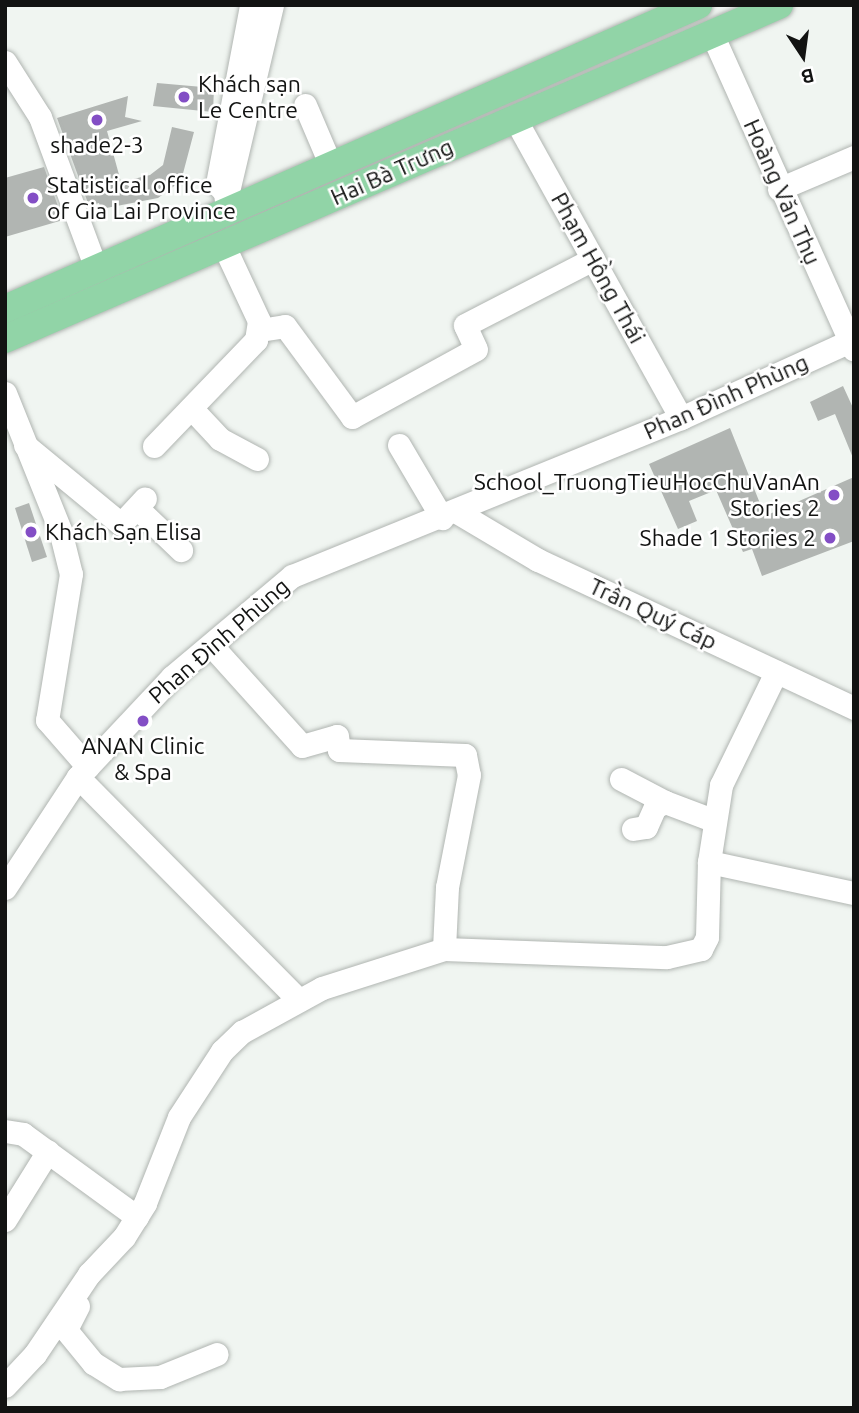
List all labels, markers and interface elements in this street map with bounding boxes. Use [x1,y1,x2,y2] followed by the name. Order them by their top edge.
[768,21,838,91] north arrow
[799,64,816,89] text: B
[198,70,301,124] place label: Khách sạn Le Centre
[176,89,192,105] marker: Khách sạn Le Centre
[89,112,105,128] marker: shade2-3
[738,115,826,269] street label: Hoàng Văn Thụ
[50,131,144,159] place label: shade2-3
[327,133,457,211] street label: Hai Bà Trưng
[47,171,236,225] place label: Statistical office of Gia Lai Province
[545,188,651,348] street label: Phạm Hồng Thái
[25,190,41,206] marker: Statistical office of Gia Lai Province
[639,348,813,446] street label: Phan Đình Phùng
[474,468,820,522] place label: School_TruongTieuHocChuVanAn Stories 2
[826,487,842,503] marker: School_TruongTieuHocChuVanAn Stories 2
[45,518,202,546] place label: Khách Sạn Elisa
[23,524,39,540] marker: Khách Sạn Elisa
[640,524,816,552] place label: Shade 1 Stories 2
[822,530,838,546] marker: Shade 1 Stories 2
[143,572,295,710] street label: Phan Đình Phùng
[585,572,721,656] street label: Trần Quý Cáp
[135,713,151,729] marker: ANAN Clinic & Spa
[81,732,205,786] place label: ANAN Clinic & Spa

